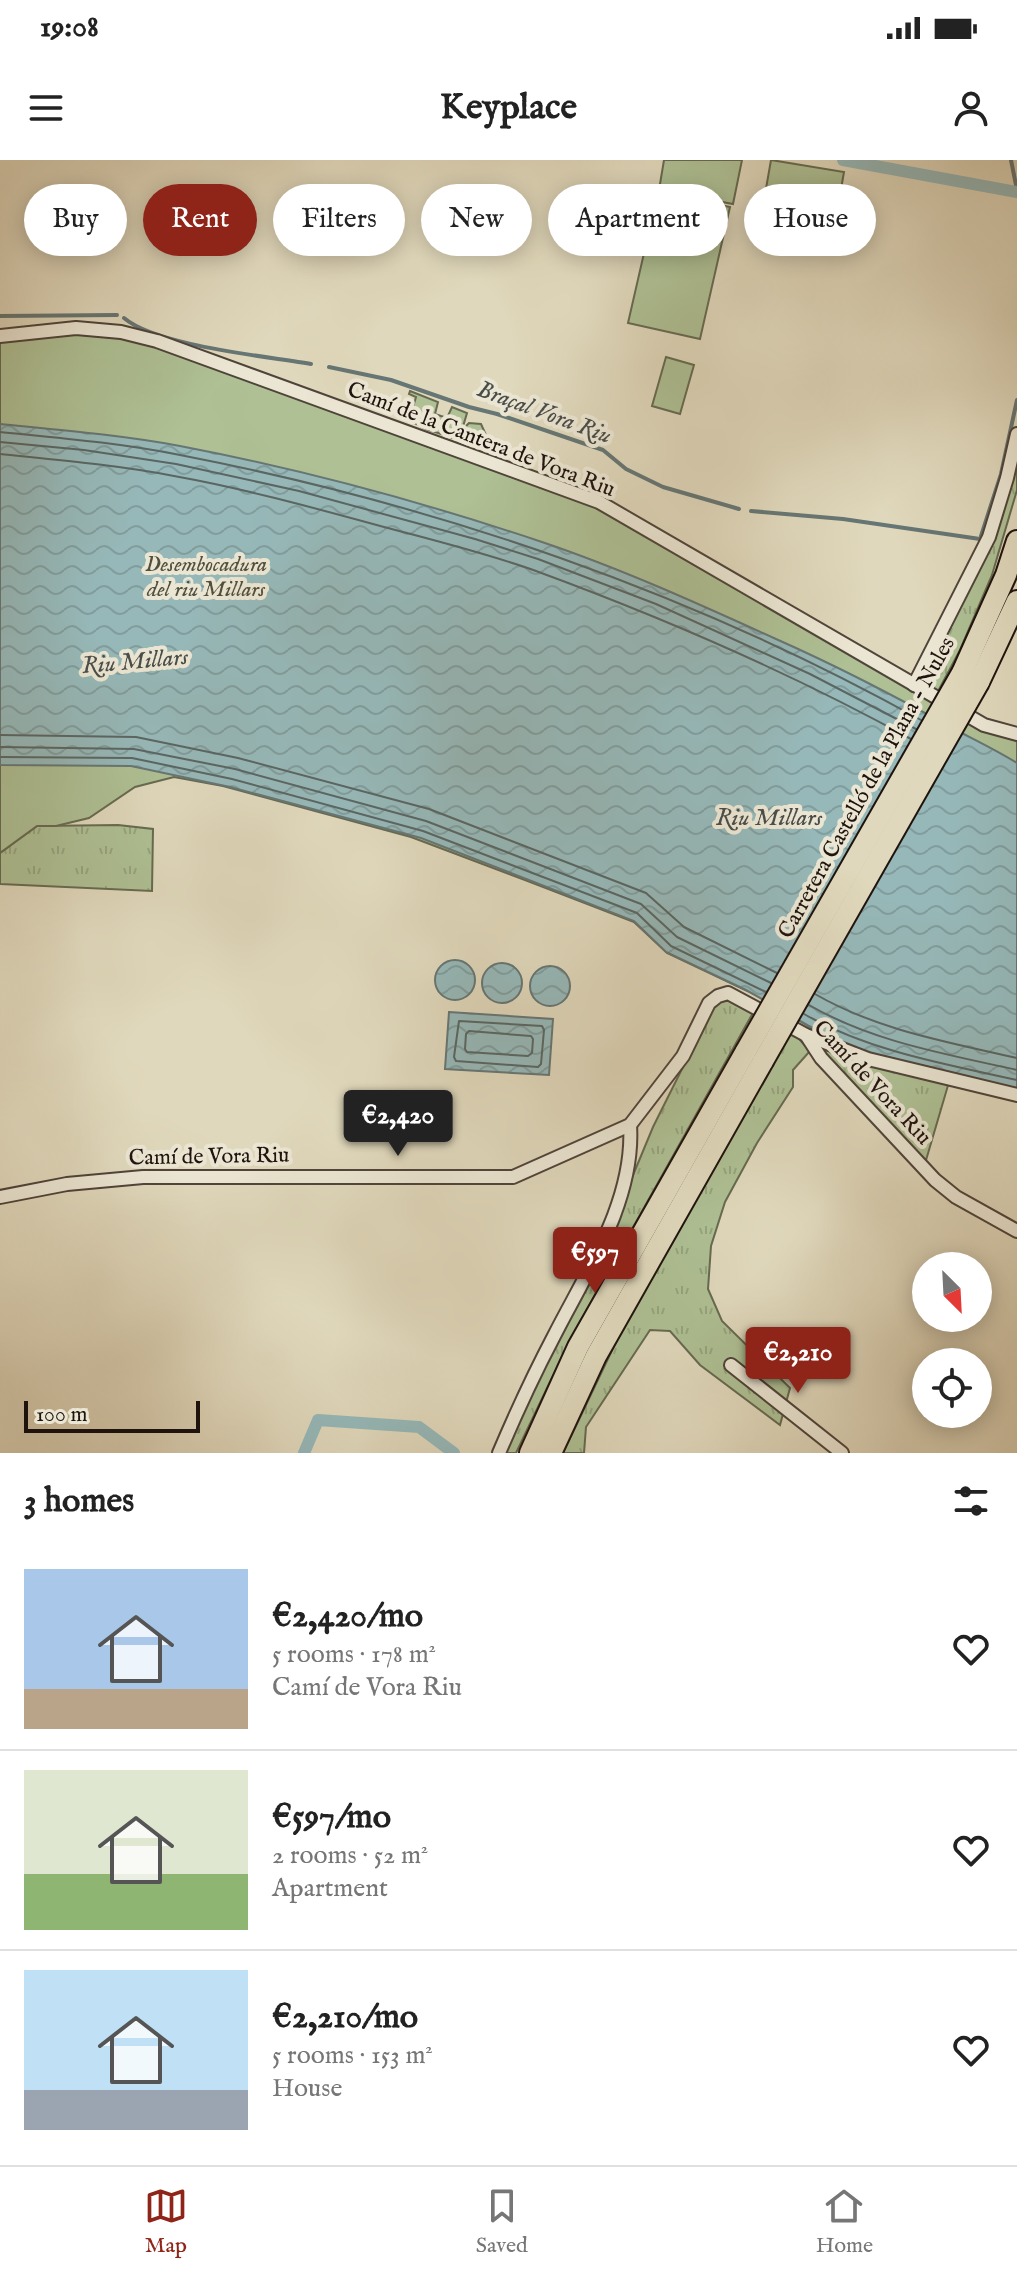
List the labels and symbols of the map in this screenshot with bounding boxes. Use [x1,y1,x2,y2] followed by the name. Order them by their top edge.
[472,374,616,452] water label: Braçal Vora Riu
[343,376,619,504] street label: Camí de la Cantera de Vora Riu
[145,551,267,604] park label: Desembocadura del riu Millars
[772,632,962,944] street label: Carretera Castelló de la Plana - Nules
[81,642,190,682] water label: Riu Millars
[716,803,823,834] water label: Riu Millars
[807,1015,937,1151] street label: Camí de Vora Riu
[333,1090,463,1158] pin: €2,420
[128,1142,290,1172] street label: Camí de Vora Riu
[548,1227,642,1295] pin: €597
[912,1252,992,1332] north arrow
[733,1327,863,1395] pin: €2,210
[24,1397,200,1433] scale bar

